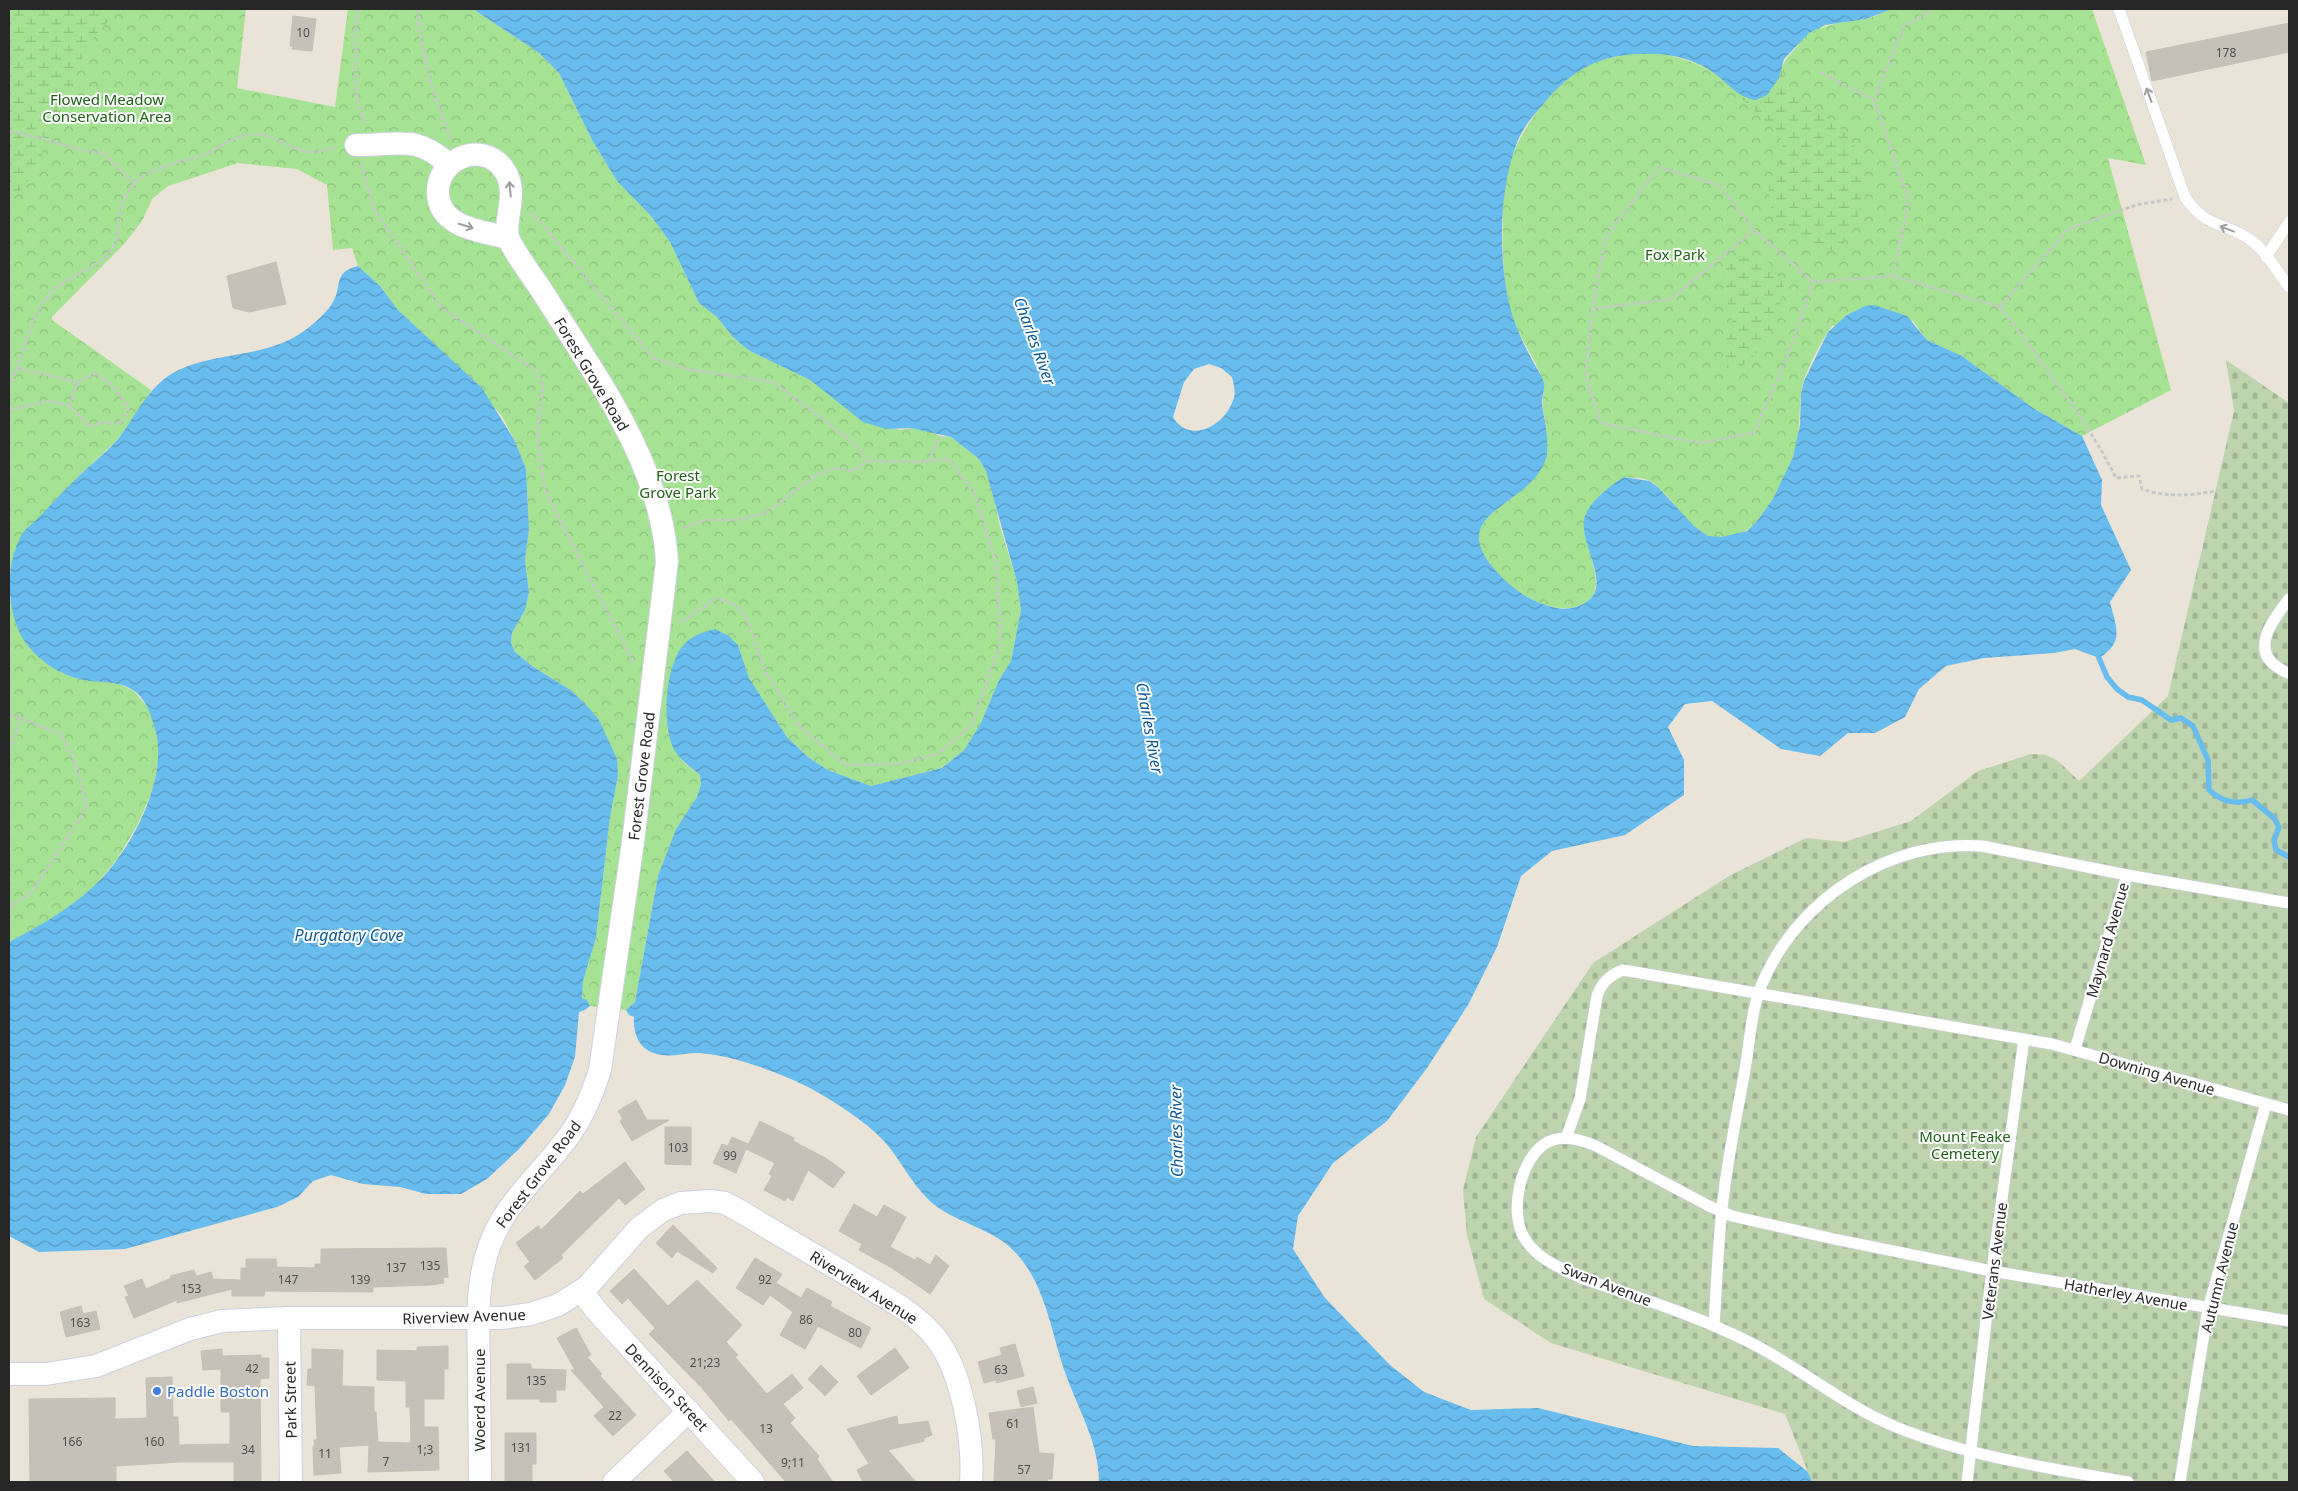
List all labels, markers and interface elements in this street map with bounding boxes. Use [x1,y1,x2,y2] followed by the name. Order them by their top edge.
[296,24,310,41] house number: 10
[2216,44,2236,61] house number: 178
[2144,88,2153,103] one-way arrow
[42,89,172,126] park label: Flowed Meadow Conservation Area
[506,181,515,197] one-way arrow
[458,222,474,232] one-way arrow
[2220,224,2235,233] one-way arrow
[1645,244,1705,264] park label: Fox Park
[1009,294,1061,389] water label: Charles River
[550,313,634,435] street label: Forest Grove Road
[639,465,717,502] park label: Forest Grove Park
[1131,681,1169,776] water label: Charles River
[623,711,659,841] street label: Forest Grove Road
[2081,880,2133,1000] street label: Maynard Avenue
[295,924,403,946] water label: Purgatory Cove
[2097,1047,2217,1099] street label: Downing Avenue
[1164,1084,1188,1177] water label: Charles River
[491,1116,585,1232] street label: Forest Grove Road
[1919,1126,2011,1163] park label: Mount Feake Cemetery
[668,1139,688,1156] house number: 103
[723,1147,737,1164] house number: 99
[1977,1201,2011,1321] street label: Veterans Avenue
[2196,1220,2242,1334] street label: Autumn Avenue
[806,1246,922,1328] street label: Riverview Avenue
[420,1257,440,1274] house number: 135
[1559,1258,1655,1310] street label: Swan Avenue
[386,1259,406,1276] house number: 137
[278,1271,298,1288] house number: 147
[350,1271,370,1288] house number: 139
[758,1271,772,1288] house number: 92
[2063,1273,2189,1315] street label: Hatherley Avenue
[181,1280,201,1297] house number: 153
[402,1304,526,1328] street label: Riverview Avenue
[799,1311,813,1328] house number: 86
[70,1314,90,1331] house number: 163
[848,1324,862,1341] house number: 80
[621,1339,713,1436] street label: Dennison Street
[469,1349,489,1451] street label: Woerd Avenue
[690,1354,720,1371] house number: 21;23
[245,1360,259,1377] house number: 42
[279,1361,301,1439] street label: Park Street
[994,1361,1008,1378] house number: 63
[526,1372,546,1389] house number: 135
[167,1381,269,1401] place label: Paddle Boston
[151,1385,163,1397] marker: Paddle Boston
[608,1407,622,1424] house number: 22
[1006,1415,1020,1432] house number: 61
[759,1420,773,1437] house number: 13
[62,1433,82,1450] house number: 166
[144,1433,164,1450] house number: 160
[511,1439,531,1456] house number: 131
[241,1441,255,1458] house number: 34
[417,1441,434,1458] house number: 1;3
[318,1445,332,1462] house number: 11
[383,1453,390,1470] house number: 7
[781,1454,805,1471] house number: 9;11
[1017,1461,1031,1478] house number: 57

